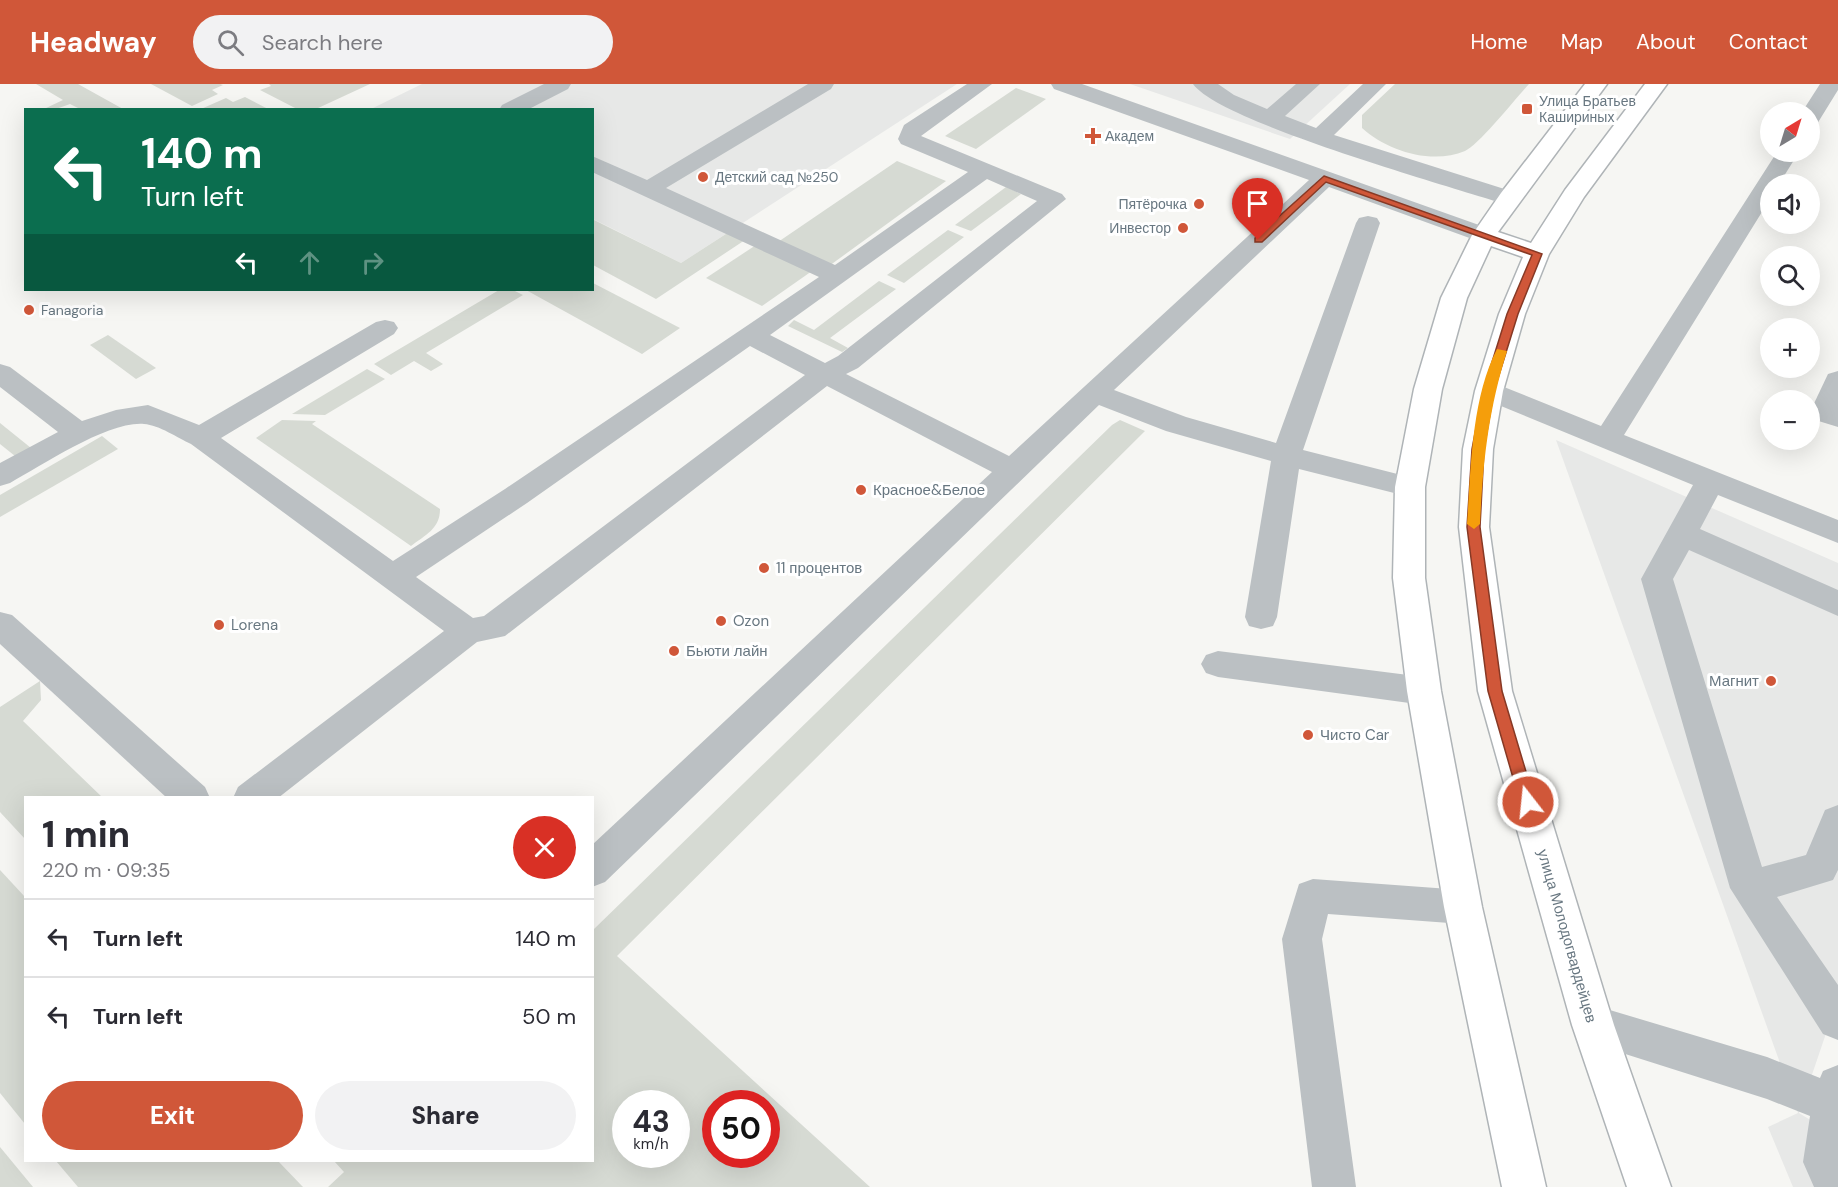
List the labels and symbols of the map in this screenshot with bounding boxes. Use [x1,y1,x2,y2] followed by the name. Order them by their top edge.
[1539,92,1636,126] place label: Улица Братьев Кашириных
[1520,102,1534,116] marker: Улица Братьев Кашириных
[1760,102,1820,162] north arrow
[1105,127,1154,145] place label: Академ
[1086,129,1100,143] marker: Академ
[715,168,838,186] place label: Детский сад №250
[696,170,710,184] marker: Детский сад №250
[1232,178,1283,240] pin
[1118,195,1187,213] place label: Пятёрочка
[1192,197,1206,211] marker: Пятёрочка
[1109,219,1171,237] place label: Инвестор
[1176,221,1190,235] marker: Инвестор
[41,301,103,319] place label: Fanagoria
[22,303,36,317] marker: Fanagoria
[873,480,985,500] place label: Красное&Белое
[854,483,868,497] marker: Красное&Белое
[776,558,862,578] place label: 11 процентов
[757,561,771,575] marker: 11 процентов
[733,611,769,631] place label: Ozon
[714,614,728,628] marker: Ozon
[231,615,278,635] place label: Lorena
[212,618,226,632] marker: Lorena
[686,641,768,661] place label: Бьюти лайн
[667,644,681,658] marker: Бьюти лайн
[1709,671,1759,691] place label: Магнит
[1764,674,1778,688] marker: Магнит
[1320,725,1390,745] place label: Чисто Car
[1301,728,1315,742] marker: Чисто Car
[1496,770,1560,834] position arrow
[1533,847,1601,1025] street label: улица Молодогвардейцев
[702,1090,780,1168] speed limit sign: 50

